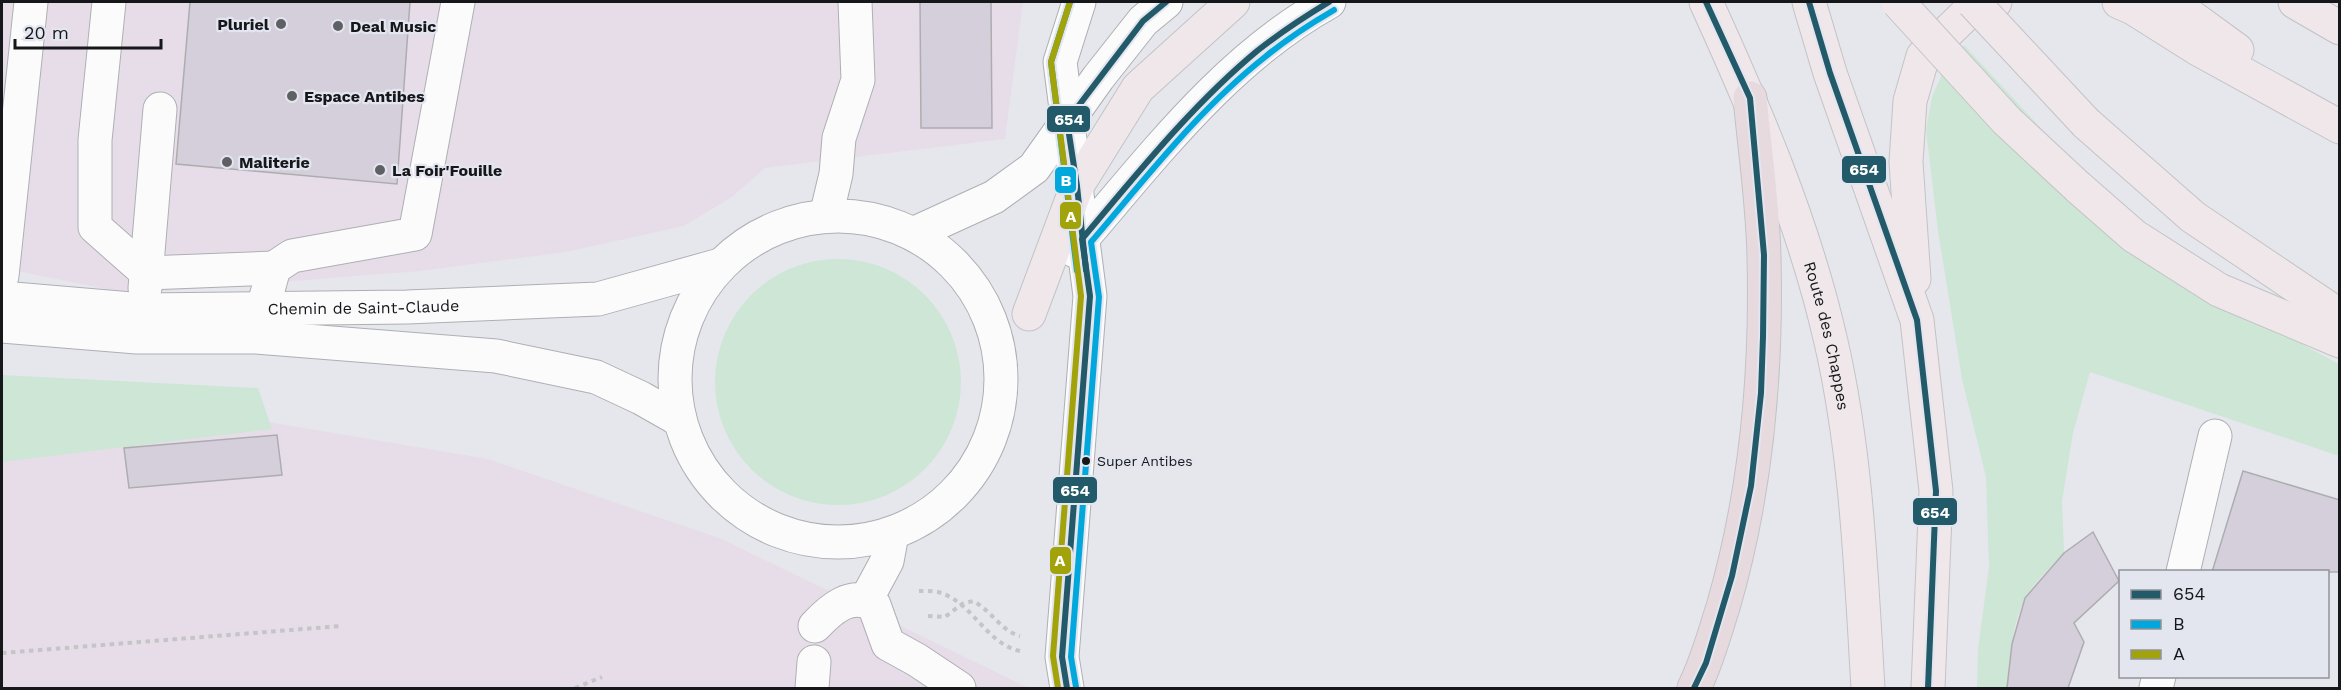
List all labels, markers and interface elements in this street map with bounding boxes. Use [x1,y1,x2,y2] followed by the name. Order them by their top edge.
[15,12,160,50] scale bar
[217,15,270,34] place label: Pluriel
[274,17,288,31] marker: Pluriel
[350,17,436,36] place label: Deal Music
[331,19,345,33] marker: Deal Music
[24,22,69,43] text: 20 m
[304,87,425,106] place label: Espace Antibes
[285,89,299,103] marker: Espace Antibes
[1046,105,1091,133] line badge: 654
[1054,110,1084,129] text: 654
[239,153,310,172] place label: Maliterie
[220,155,234,169] marker: Maliterie
[1841,155,1887,184] line badge: 654
[1849,160,1879,179] text: 654
[392,161,502,180] place label: La Foir'Fouille
[373,163,387,177] marker: La Foir'Fouille
[1054,166,1077,194] line badge: B
[1061,171,1072,190] text: B
[1059,201,1082,230] line badge: A
[1066,207,1077,226] text: A
[1800,259,1853,411] street label: Route des Chappes
[267,295,460,318] street label: Chemin de Saint-Claude
[1097,453,1193,469] place label: Super Antibes
[1080,455,1092,467] marker: Super Antibes
[1052,476,1098,504] line badge: 654
[1060,481,1090,500] text: 654
[1912,497,1958,526] line badge: 654
[1920,503,1950,522] text: 654
[1049,546,1072,575] line badge: A
[1055,551,1066,570] text: A
[2119,570,2329,678] legend
[2173,583,2205,604] text: 654
[2173,613,2185,634] text: B
[2173,643,2185,664] text: A

